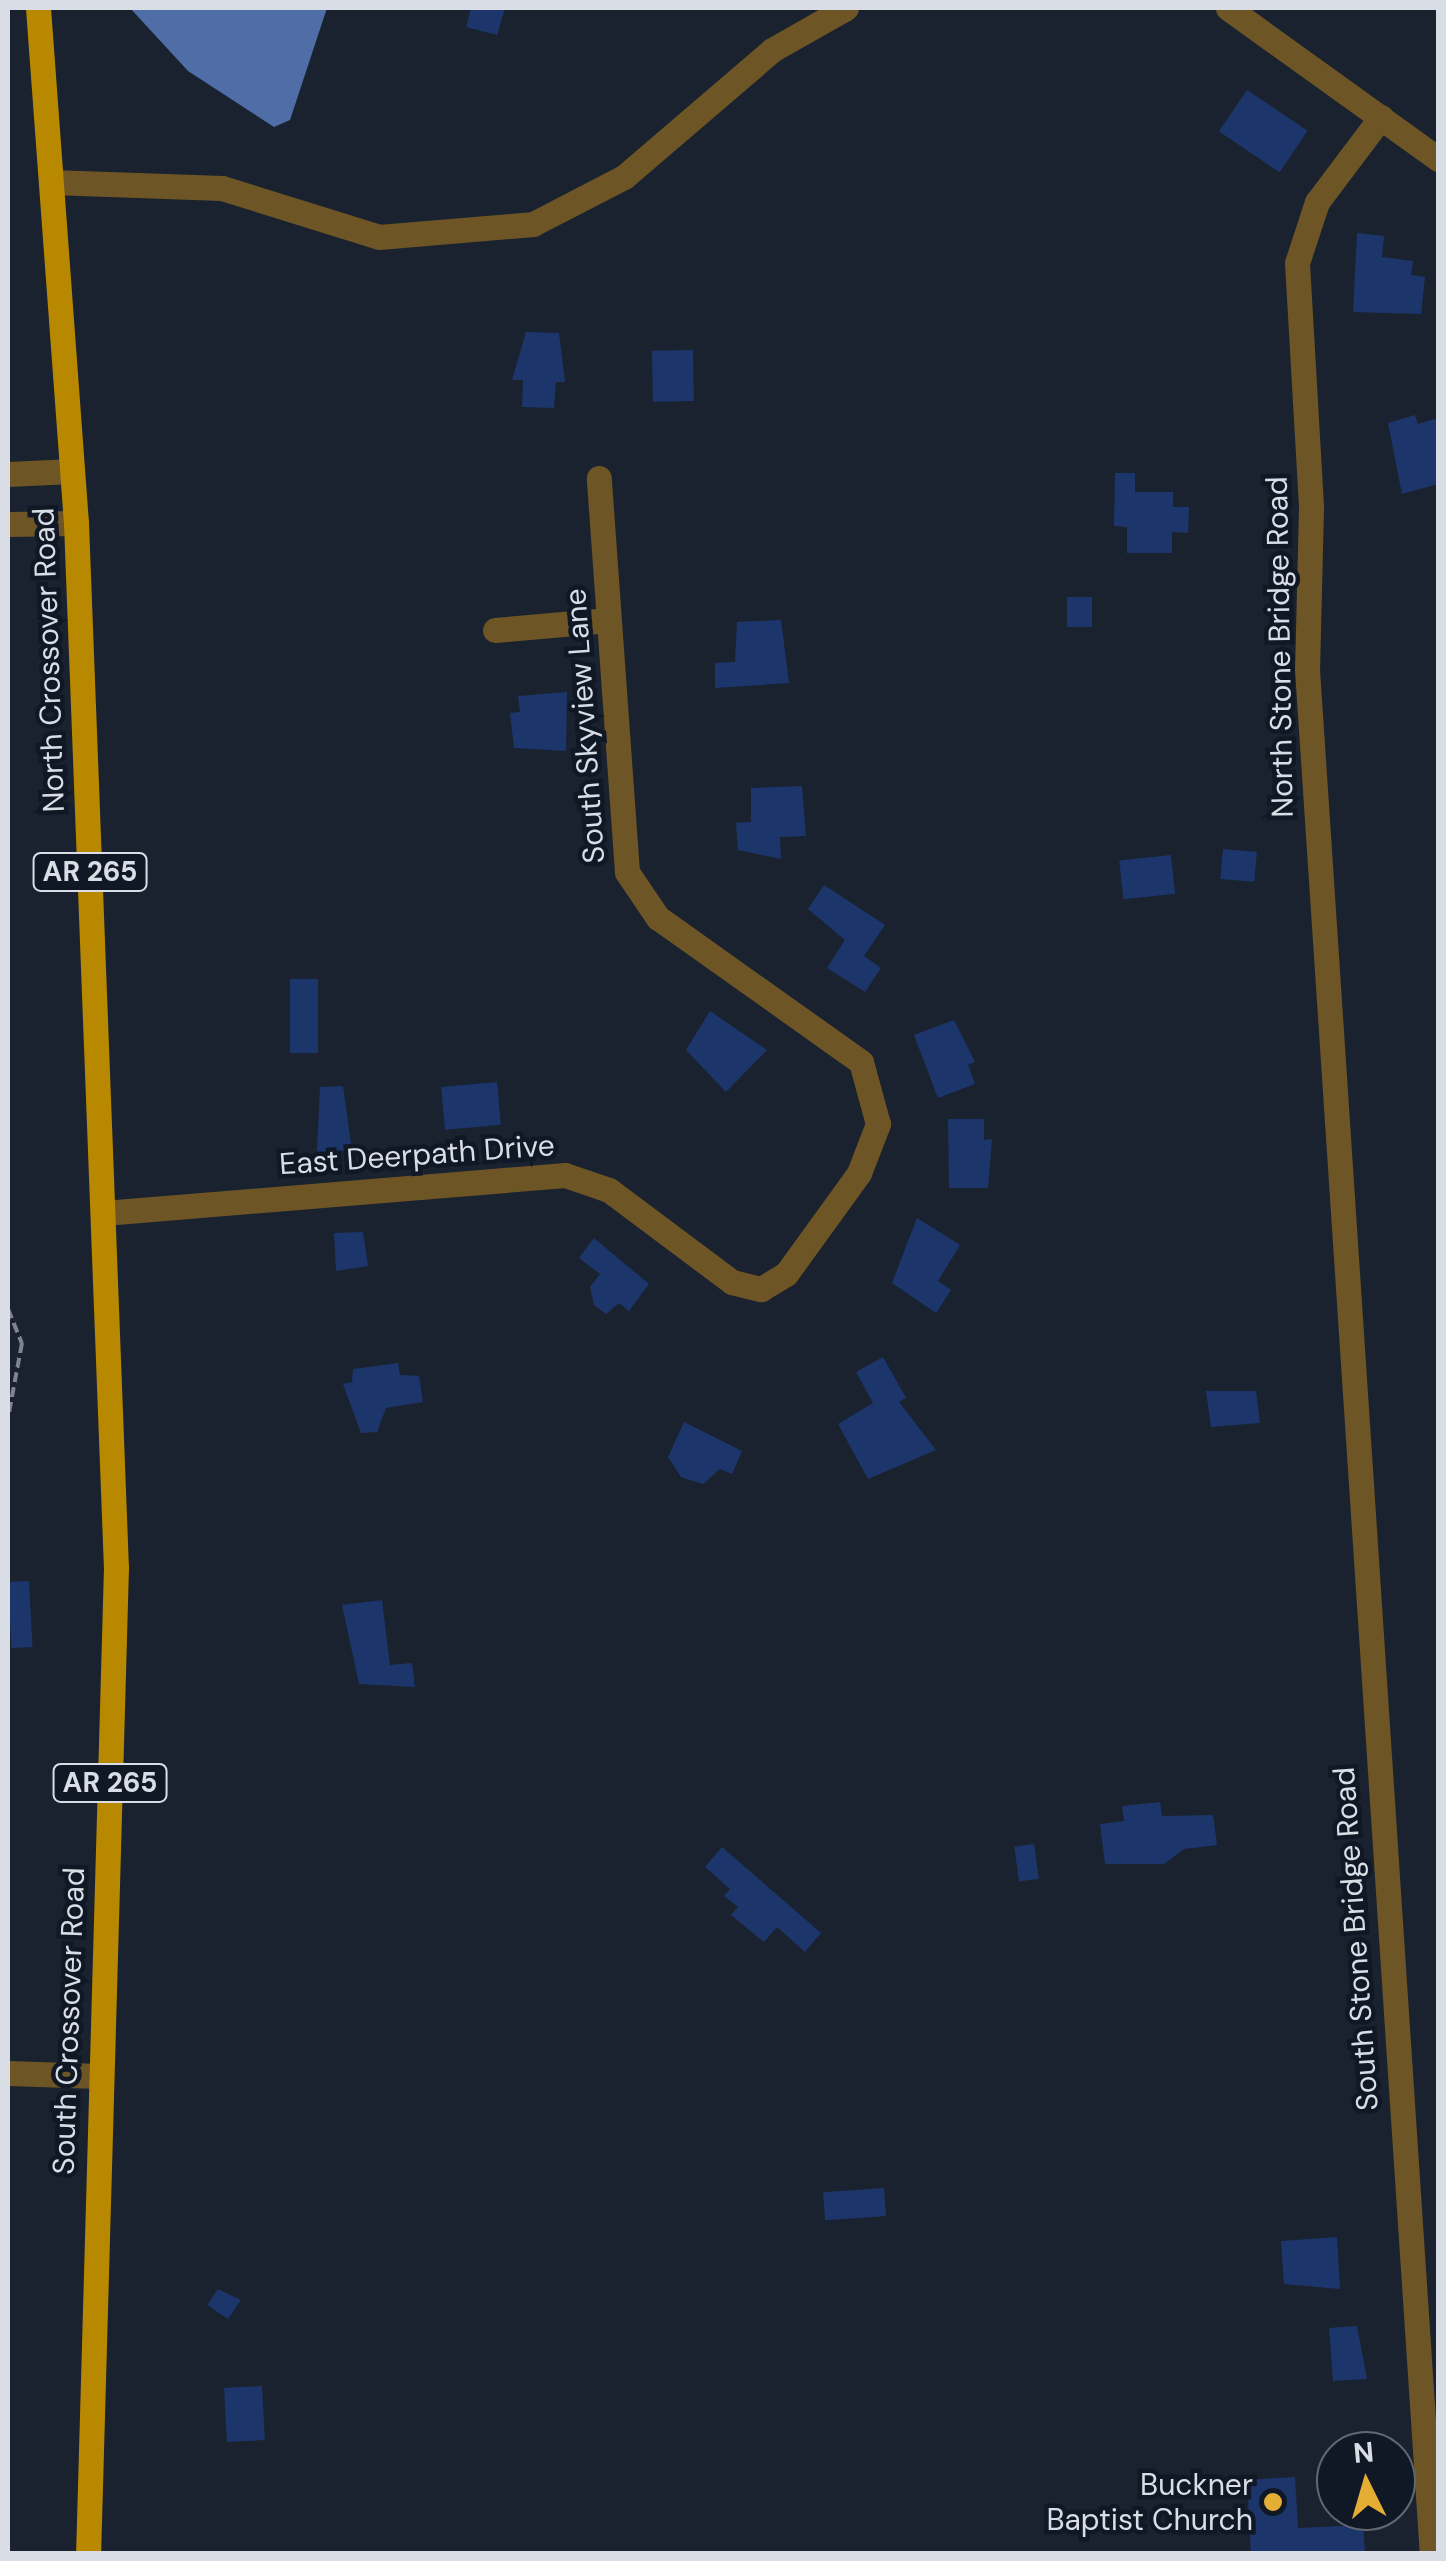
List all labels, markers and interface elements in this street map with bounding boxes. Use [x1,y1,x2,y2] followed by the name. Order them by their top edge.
[1259,476,1301,818] street label: North Stone Bridge Road
[26,507,72,813] street label: North Crossover Road
[557,587,613,865] street label: South Skyview Lane
[32,849,148,895] road number: AR 265
[278,1127,556,1183] street label: East Deerpath Drive
[52,1760,168,1806] road number: AR 265
[1326,1766,1386,2112] street label: South Stone Bridge Road
[46,1867,92,2175] street label: South Crossover Road
[1316,2431,1416,2531] north arrow
[1352,2433,1375,2472] text: N
[1046,2467,1253,2538] place label: Buckner Baptist Church
[1262,2491,1284,2513] marker: Buckner Baptist Church

